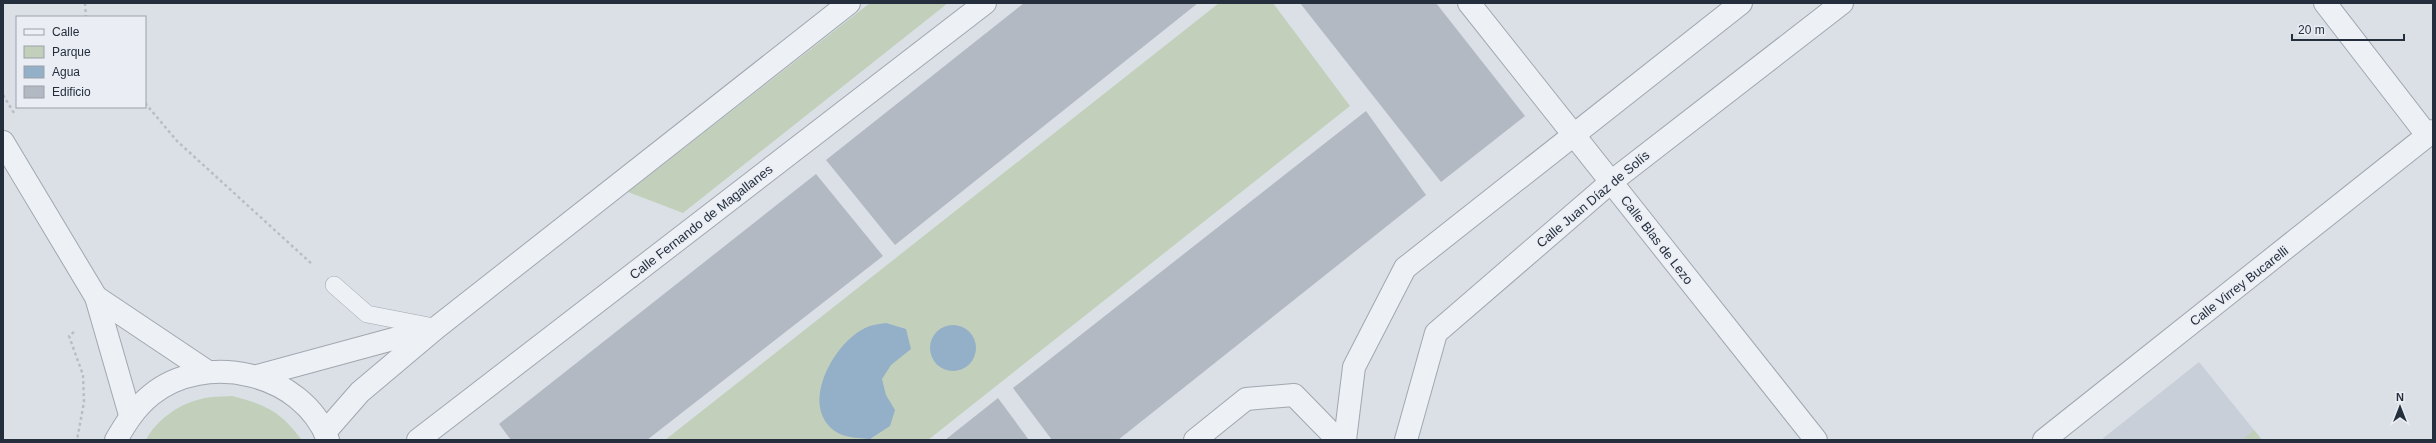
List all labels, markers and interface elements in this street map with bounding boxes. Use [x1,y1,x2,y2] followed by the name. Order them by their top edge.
[16,16,146,108] legend
[2292,16,2404,42] scale bar
[2298,23,2325,37] text: 20 m
[52,25,80,39] text: Calle
[52,45,91,59] text: Parque
[52,65,80,79] text: Agua
[52,85,91,99] text: Edificio
[1534,147,1653,250] street label: Calle Juan Díaz de Solís
[627,161,776,282] street label: Calle Fernando de Magallanes
[1618,193,1696,287] street label: Calle Blas de Lezo
[2187,243,2291,329] street label: Calle Virrey Bucarelli
[2380,387,2420,427] north arrow
[2396,391,2404,403] text: N

